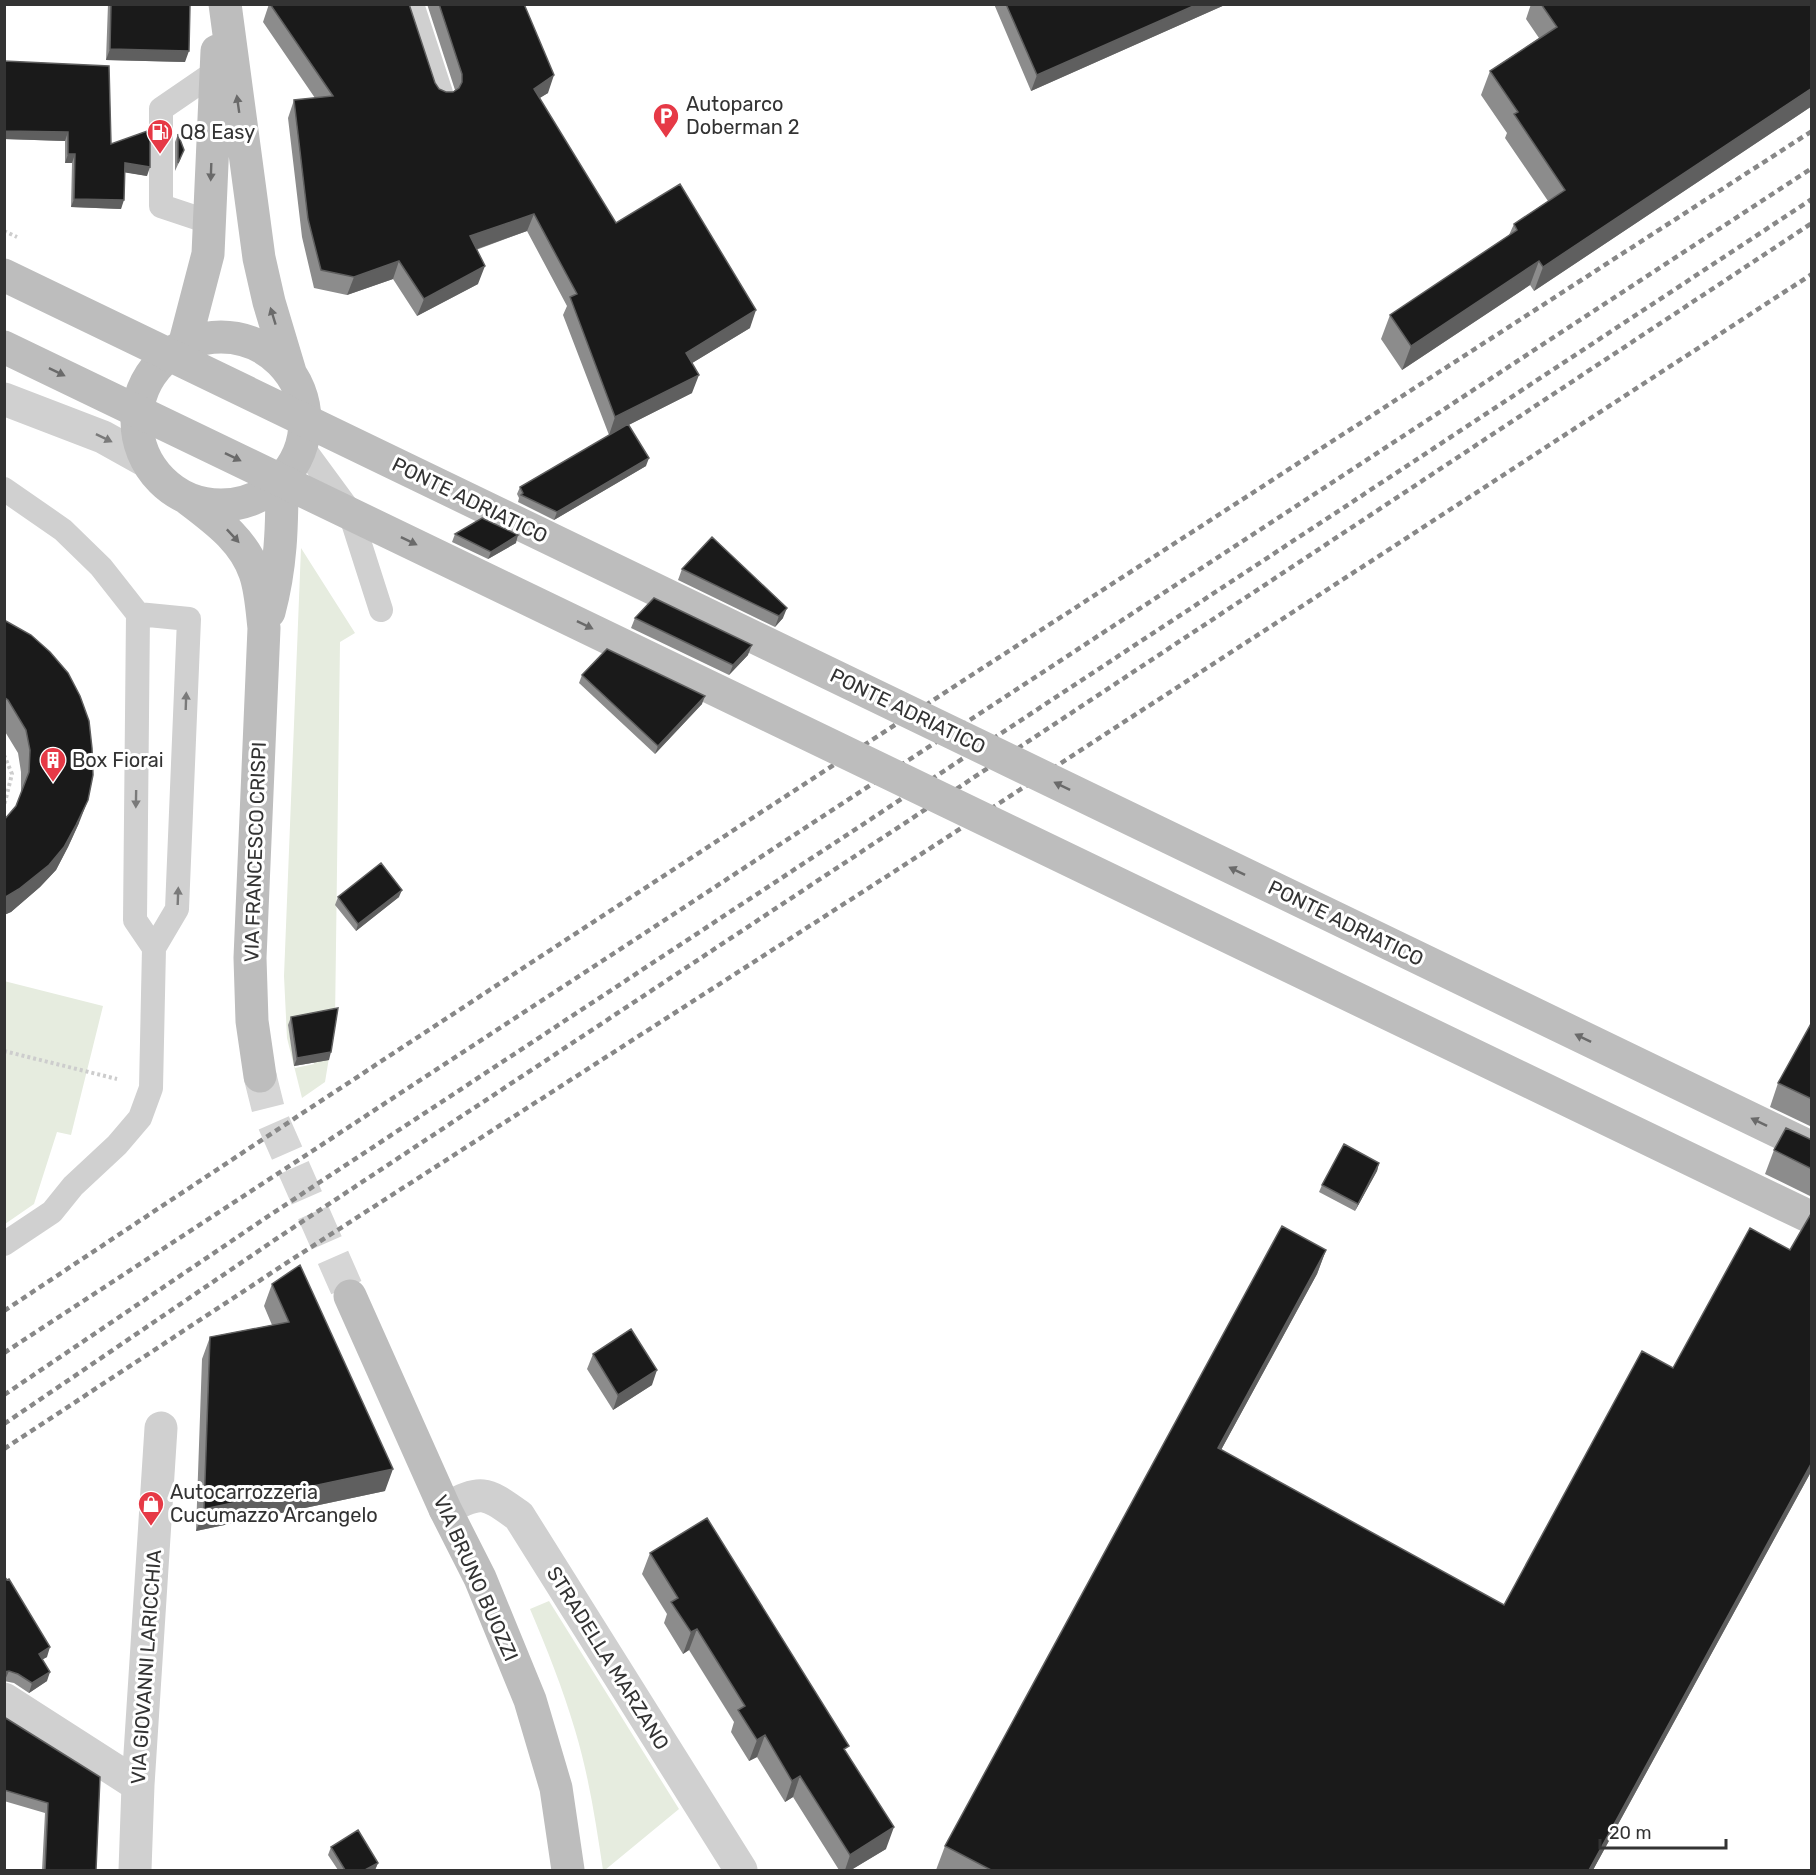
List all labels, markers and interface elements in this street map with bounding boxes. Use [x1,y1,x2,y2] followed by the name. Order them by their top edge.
[686,92,800,139] place label: Autoparco Doberman 2
[233,94,243,113] one-way arrow
[651,101,681,139] parking icon: Autoparco Doberman 2
[145,117,175,155] fuel station icon: Q8 Easy
[180,120,255,144] place label: Q8 Easy
[206,162,216,181] one-way arrow
[268,307,277,325] one-way arrow
[49,367,66,377] one-way arrow
[95,433,112,442] one-way arrow
[224,452,241,461] one-way arrow
[388,452,552,548] street label: PONTE ADRIATICO
[226,529,240,544] one-way arrow
[400,537,417,546] one-way arrow
[576,621,593,630] one-way arrow
[826,663,990,759] street label: PONTE ADRIATICO
[181,691,190,710] one-way arrow
[239,741,271,963] street label: VIA FRANCESCO CRISPI
[38,745,68,783] building icon: Box Fiorai
[72,748,164,772] place label: Box Fiorai
[1053,781,1070,790] one-way arrow
[131,789,141,808] one-way arrow
[1229,866,1246,875] one-way arrow
[1264,875,1428,971] street label: PONTE ADRIATICO
[173,886,182,905] one-way arrow
[1575,1033,1592,1042] one-way arrow
[1750,1118,1767,1127] one-way arrow
[170,1480,378,1527] place label: Autocarrozzeria Cucumazzo Arcangelo
[136,1489,166,1527] shop icon: Autocarrozzeria Cucumazzo Arcangelo
[429,1491,523,1665] street label: VIA BRUNO BUOZZI
[126,1549,166,1785] street label: VIA GIOVANNI LARICCHIA
[542,1562,674,1754] street label: STRADELLA MARZANO
[1600,1812,1726,1850] scale bar
[1609,1822,1651,1844] text: 20 m

